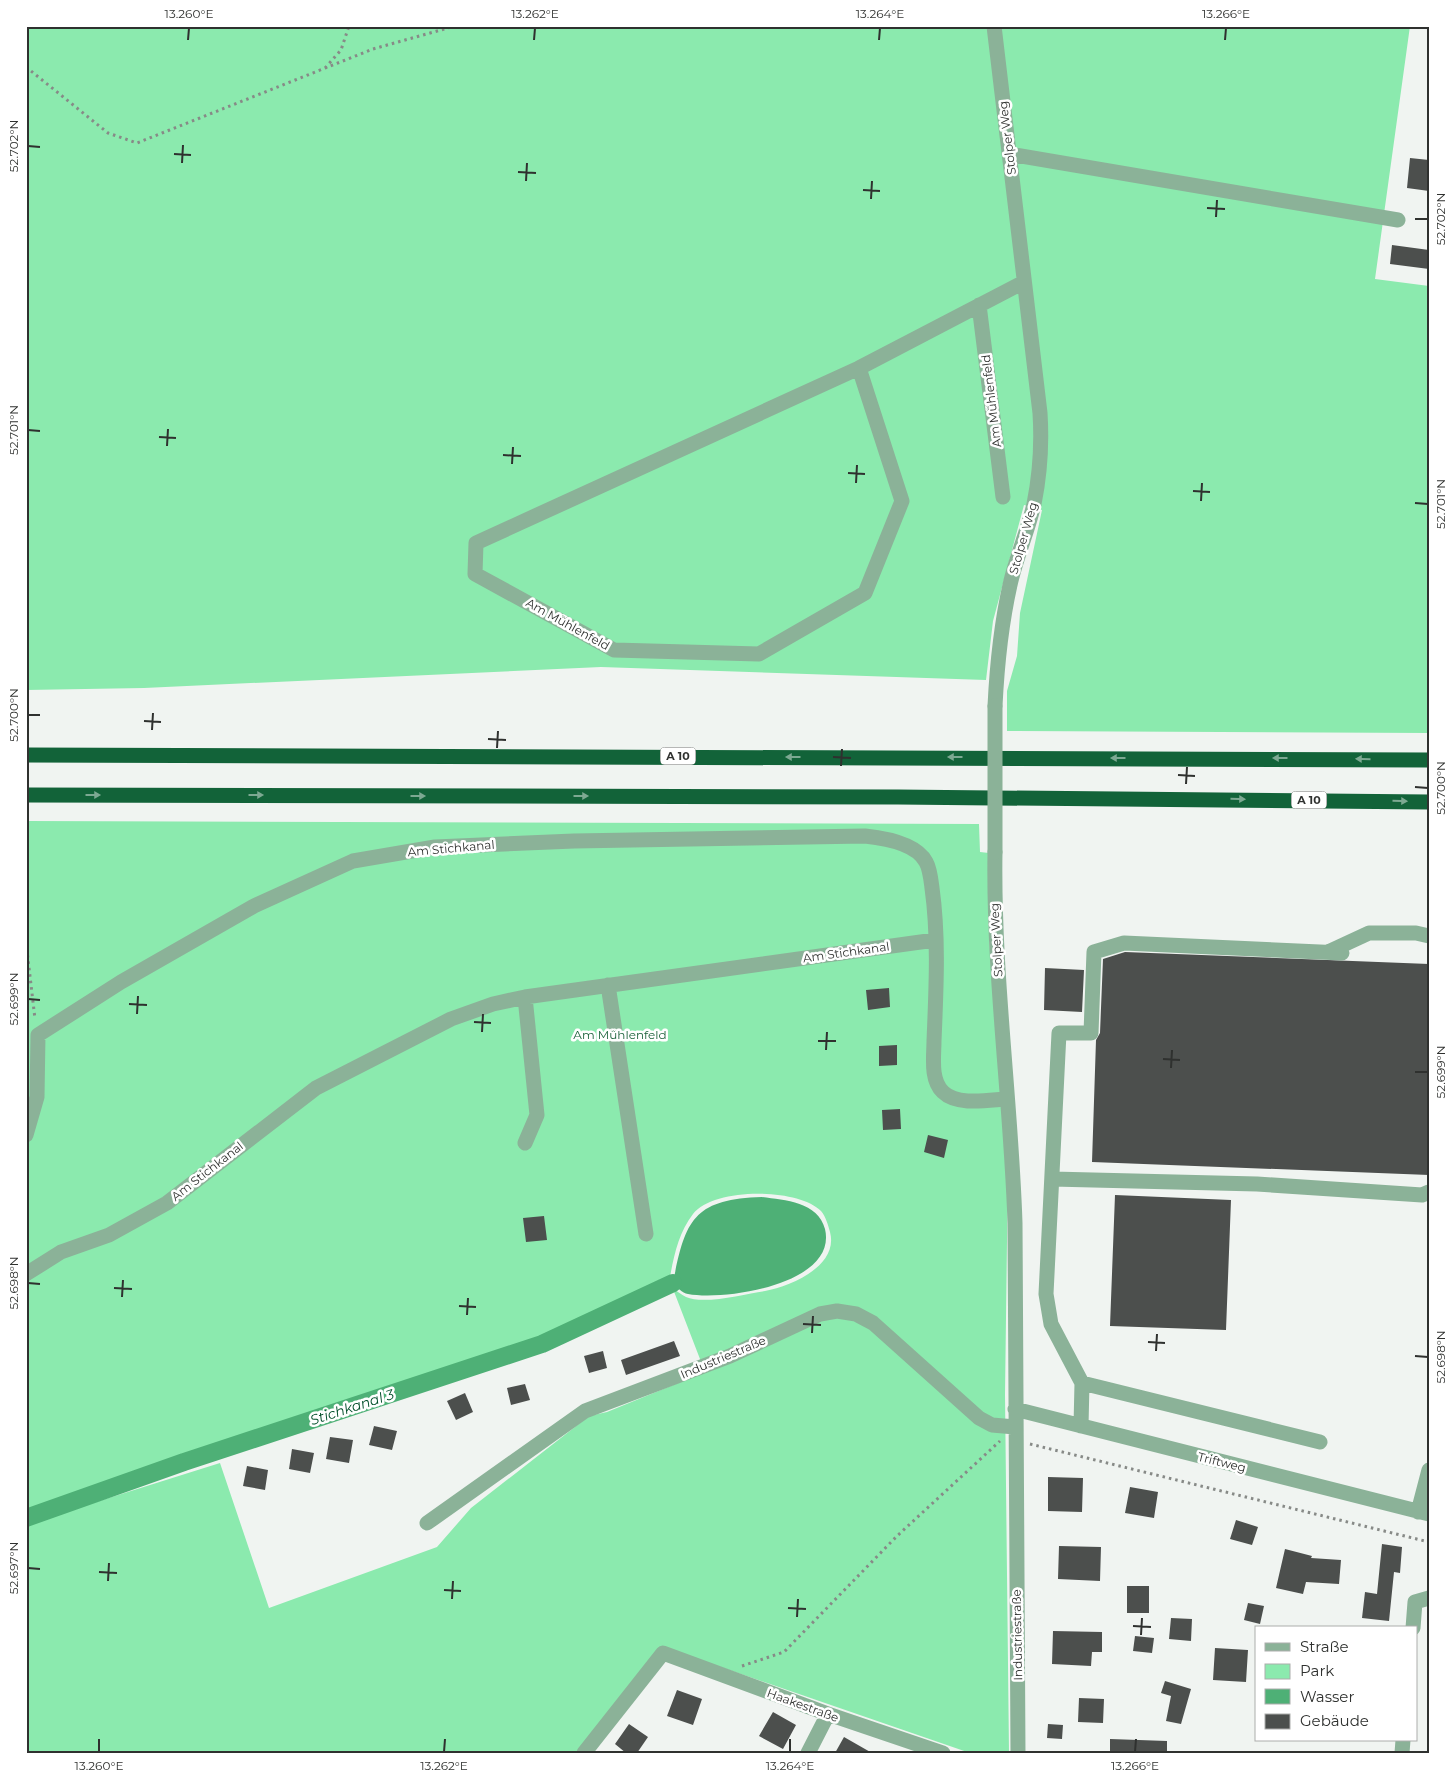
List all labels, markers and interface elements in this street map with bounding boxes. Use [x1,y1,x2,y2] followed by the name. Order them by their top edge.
[165,6,213,21] text: 13.260°E
[511,6,559,21] text: 13.262°E
[856,6,904,21] text: 13.264°E
[1202,6,1250,21] text: 13.266°E
[995,100,1019,176] street label: Stolper Weg
[6,120,21,172] text: 52.702°N
[1433,193,1448,245] text: 52.702°N
[978,354,1004,448] street label: Am Mühlenfeld
[6,405,21,455] text: 52.701°N
[1433,479,1448,529] text: 52.701°N
[1006,500,1040,576] street label: Stolper Weg
[524,595,612,653] street label: Am Mühlenfeld
[6,688,21,742] text: 52.700°N
[660,748,696,764] road number: A 10
[785,753,801,761] one-way arrow
[947,753,963,761] one-way arrow
[1110,754,1126,762] one-way arrow
[1272,754,1288,762] one-way arrow
[1354,755,1370,763] one-way arrow
[1433,761,1448,815] text: 52.700°N
[85,791,101,799] one-way arrow
[248,791,264,799] one-way arrow
[410,792,426,800] one-way arrow
[573,792,589,800] one-way arrow
[1292,792,1326,808] road number: A 10
[1230,796,1246,804] one-way arrow
[1392,797,1408,805] one-way arrow
[407,837,495,859] street label: Am Stichkanal
[987,903,1005,977] street label: Stolper Weg
[802,938,890,966] street label: Am Stichkanal
[6,973,21,1025] text: 52.699°N
[573,1027,667,1042] park label: Am Mühlenfeld
[1433,1046,1448,1098] text: 52.699°N
[168,1138,246,1204] street label: Am Stichkanal
[6,1256,21,1310] text: 52.698°N
[1433,1330,1448,1384] text: 52.698°N
[678,1332,768,1382] street label: Industriestraße
[308,1385,397,1429] water label: Stichkanal 3
[1196,1449,1248,1475] street label: Triftweg
[6,1542,21,1594] text: 52.697°N
[1009,1589,1025,1681] street label: Industriestraße
[1255,1626,1418,1742] legend
[1300,1637,1349,1656] text: Straße
[1300,1661,1334,1680] text: Park
[765,1685,841,1725] street label: Haakestraße
[1300,1687,1354,1706] text: Wasser
[1300,1711,1369,1730] text: Gebäude
[75,1758,123,1773] text: 13.260°E
[420,1758,468,1773] text: 13.262°E
[766,1758,814,1773] text: 13.264°E
[1111,1758,1159,1773] text: 13.266°E

